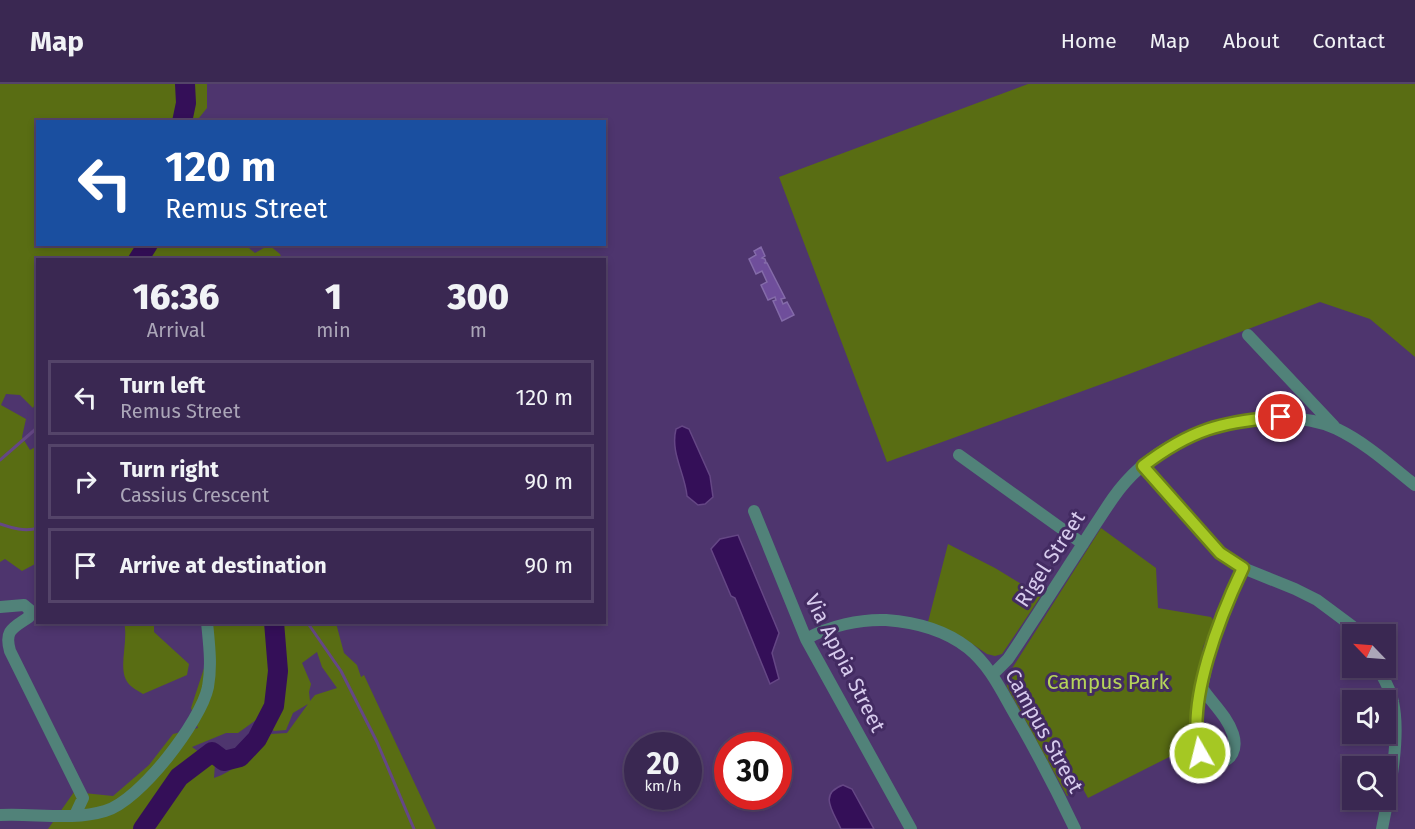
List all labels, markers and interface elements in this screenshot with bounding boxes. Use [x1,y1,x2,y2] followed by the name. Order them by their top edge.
[30,25,84,58] text: Map
[1061,28,1117,54] text: Home
[1150,28,1190,54] text: Map
[1223,28,1280,54] text: About
[1313,28,1385,54] text: Contact
[165,142,276,192] text: 120 m
[66,144,144,222] icon: left
[165,193,328,225] text: Remus Street
[133,275,219,319] text: 16:36
[325,275,342,319] text: 1
[447,275,509,319] text: 300
[147,318,205,342] text: Arrival
[316,318,351,342] text: min
[470,318,487,342] text: m
[120,372,205,399] text: Turn left
[69,381,102,414] icon: left
[516,384,573,411] text: 120 m
[1255,391,1306,442] pin
[120,399,240,423] text: Remus Street
[1264,400,1297,433] icon: arrive
[120,456,219,483] text: Turn right
[69,465,102,498] icon: right
[524,468,573,495] text: 90 m
[120,483,269,507] text: Cassius Crescent
[1009,506,1091,612] street label: Rigel Street
[69,549,102,582] icon: arrive
[120,552,327,579] text: Arrive at destination
[524,552,573,579] text: 90 m
[799,590,891,737] street label: Via Appia Street
[1342,624,1396,678] north arrow
[1342,624,1396,810] map controls
[999,664,1089,798] street label: Campus Street
[1047,669,1169,695] park label: Campus Park
[1342,690,1396,744] button: sound
[1168,721,1232,785] position arrow
[714,732,792,810] speed limit sign: 30
[646,746,680,782] text: 20
[1342,756,1396,810] button: search
[644,777,682,795] text: km/h

